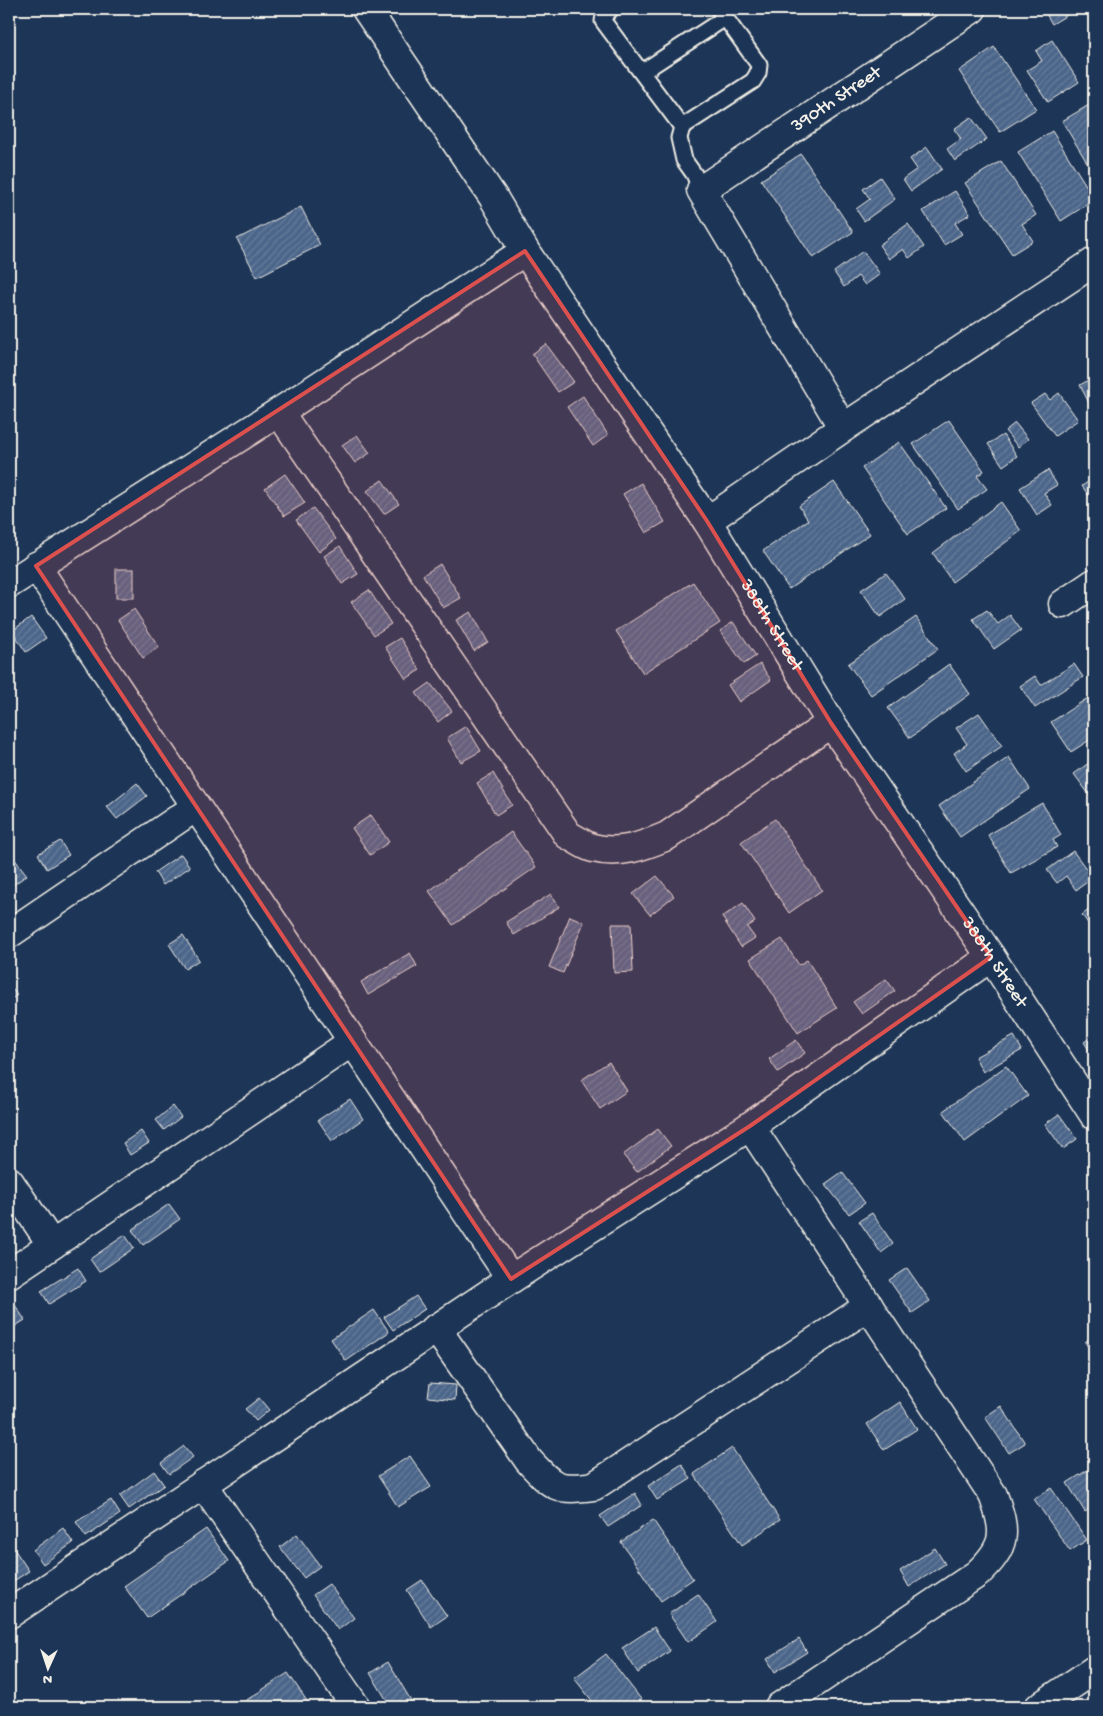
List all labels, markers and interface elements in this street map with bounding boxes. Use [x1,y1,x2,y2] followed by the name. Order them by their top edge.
[786,60,888,138] street label: 390th Street
[734,574,809,678] street label: 388th Street
[955,912,1034,1014] street label: 388th Street
[22,1644,72,1694] north arrow
[42,1670,52,1687] text: N

